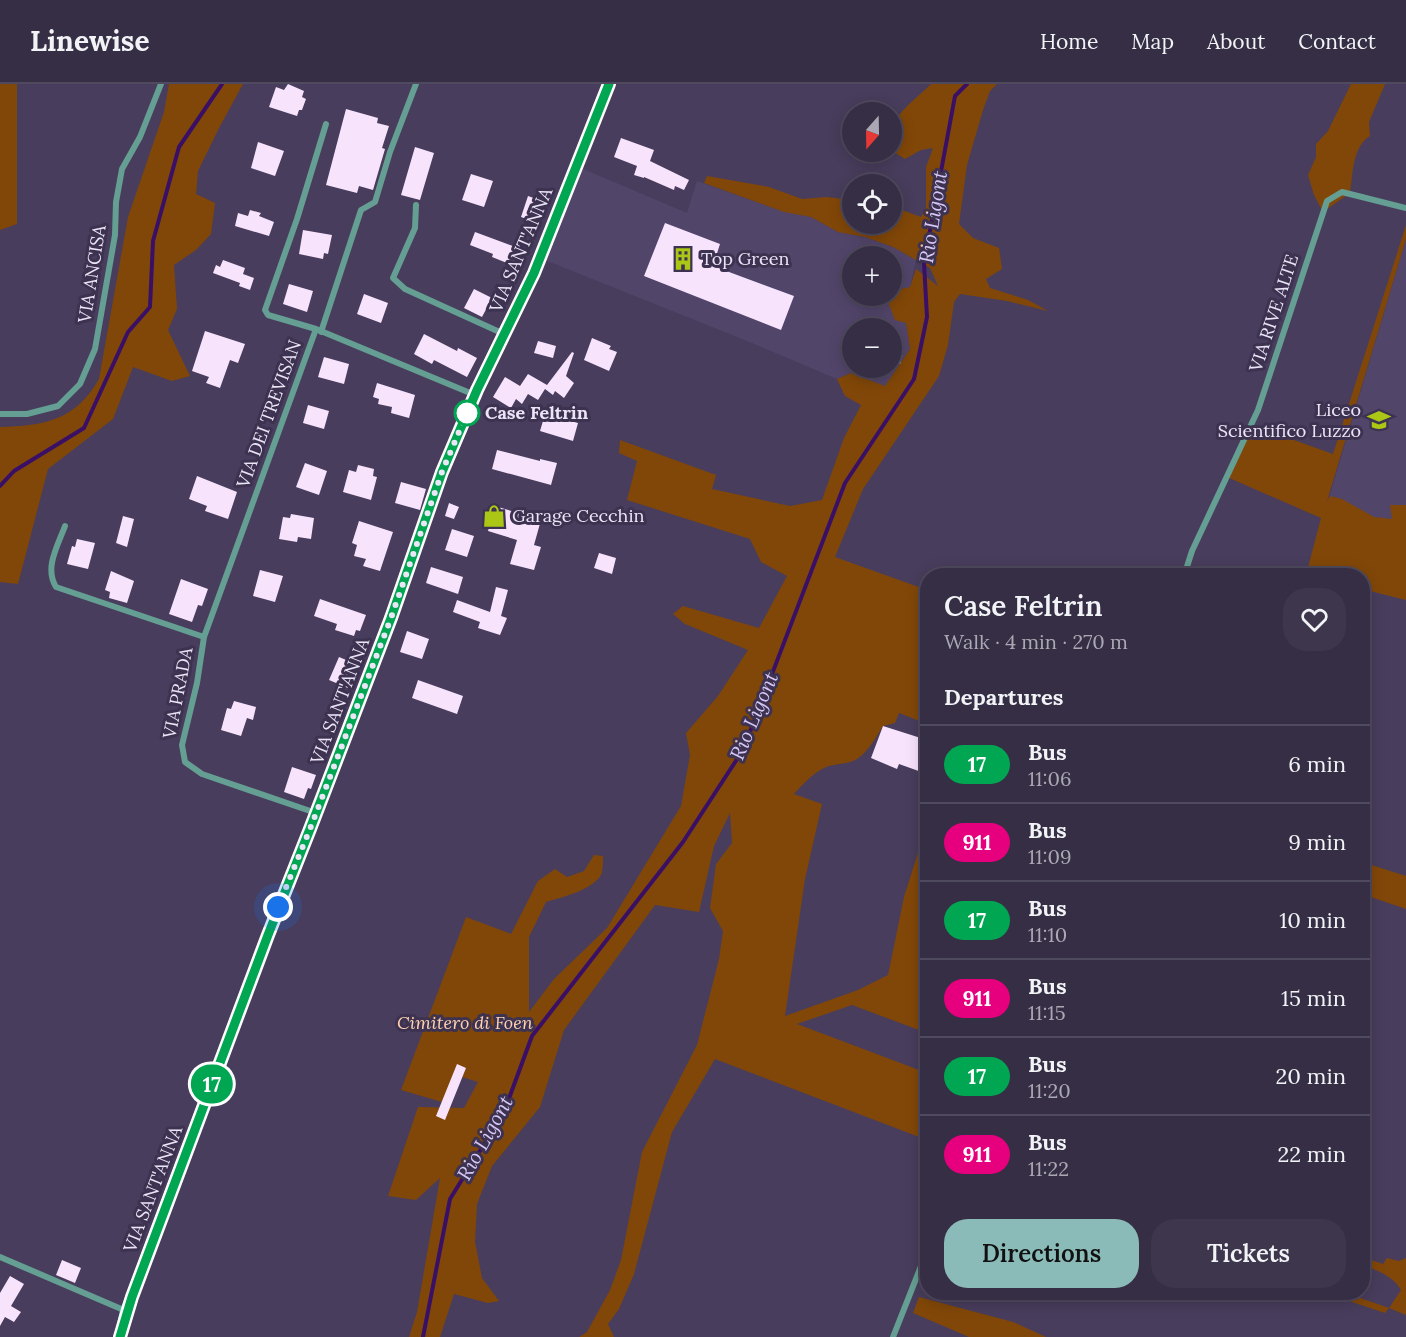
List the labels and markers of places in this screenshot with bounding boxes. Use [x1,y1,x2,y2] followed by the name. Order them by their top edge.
[670,246,696,272] building icon: Top Green
[701,247,789,270] place label: Top Green
[1218,398,1361,442] place label: Liceo Scientifico Luzzo
[454,400,480,426] marker: Case Feltrin
[485,401,589,424] place label: Case Feltrin
[1366,407,1392,433] school or university icon: Liceo Scientifico Luzzo
[481,503,507,529] shop icon: Garage Cecchin
[512,504,644,527] place label: Garage Cecchin

